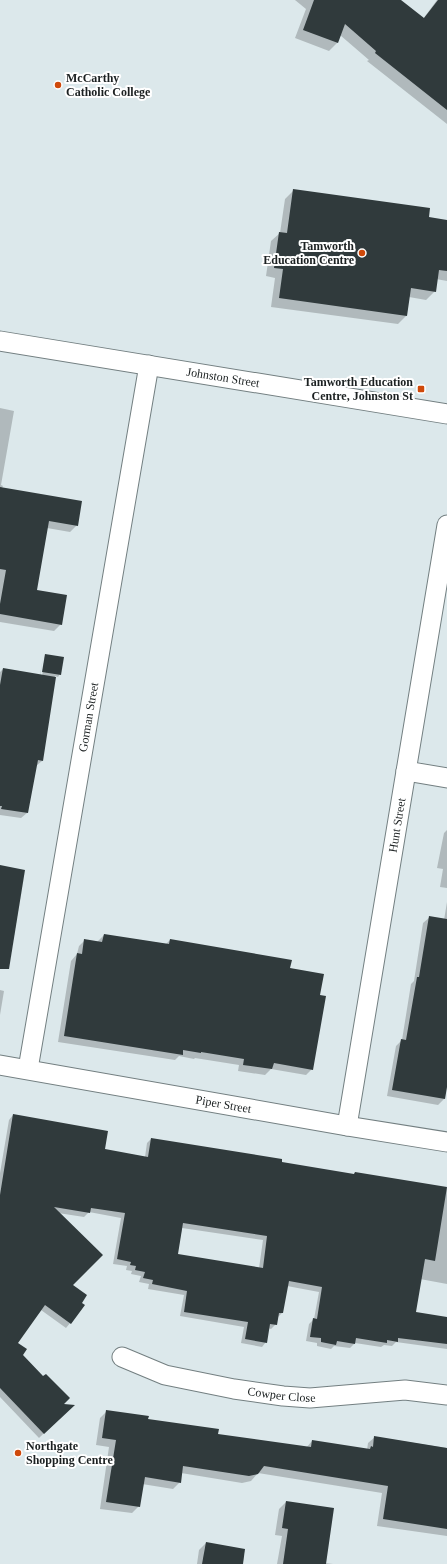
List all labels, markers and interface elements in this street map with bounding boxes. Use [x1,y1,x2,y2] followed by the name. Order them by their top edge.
[66,71,151,99] place label: McCarthy Catholic College
[53,80,63,90] marker: McCarthy Catholic College
[263,239,355,267] place label: Tamworth Education Centre
[357,248,367,258] marker: Tamworth Education Centre
[186,365,261,390] street label: Johnston Street
[304,375,413,403] place label: Tamworth Education Centre, Johnston St
[416,384,426,394] marker: Tamworth Education Centre, Johnston St
[76,681,101,753] street label: Gorman Street
[386,796,409,853] street label: Hunt Street
[195,1093,253,1116] street label: Piper Street
[247,1384,316,1405] street label: Cowper Close
[26,1439,113,1467] place label: Northgate Shopping Centre
[13,1448,23,1458] marker: Northgate Shopping Centre

